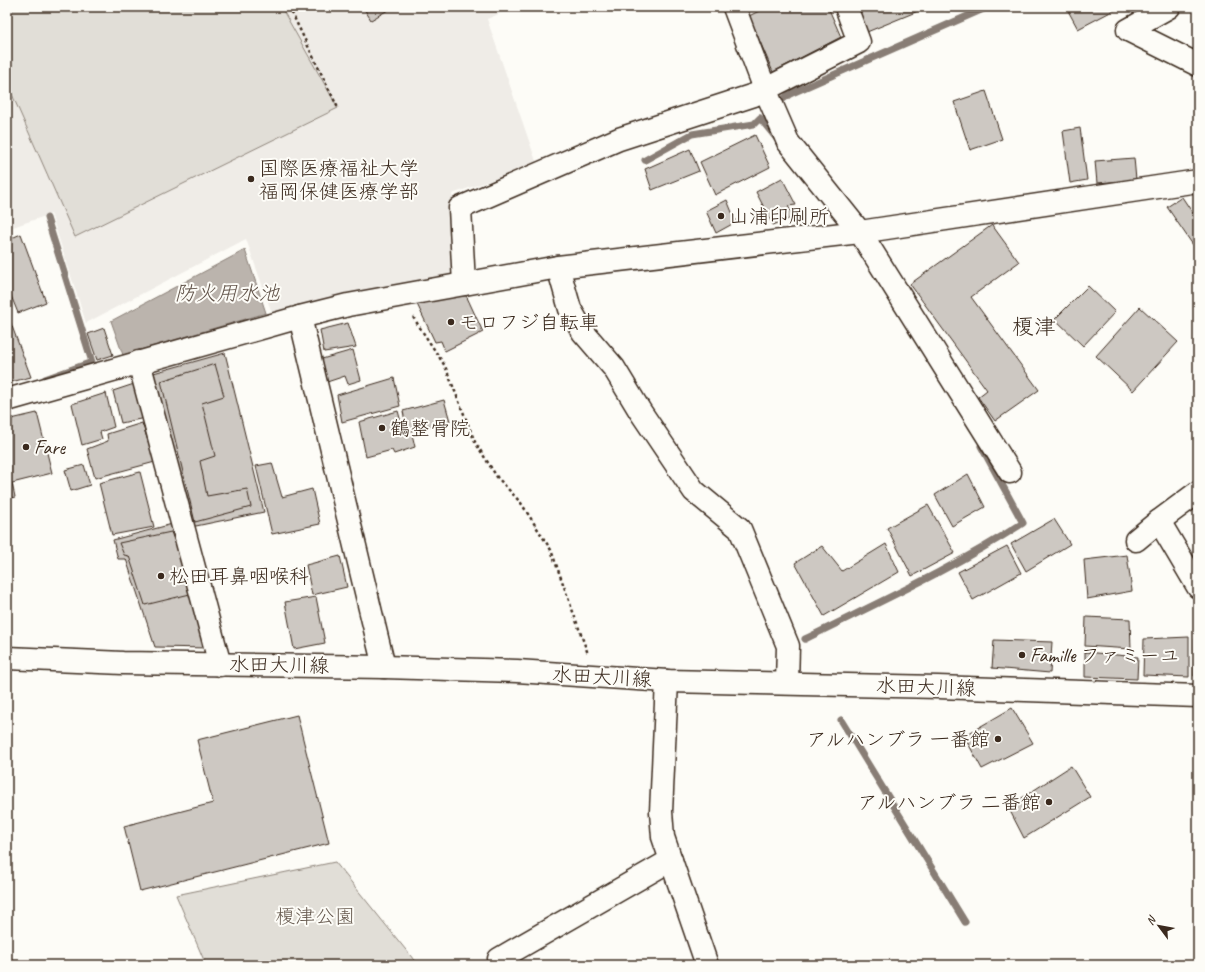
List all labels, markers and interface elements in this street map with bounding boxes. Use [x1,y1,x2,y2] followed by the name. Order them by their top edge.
[259,156,419,204] place label: 国際医療福祉大学 福岡保健医療学部
[246,174,256,184] marker: 国際医療福祉大学 福岡保健医療学部
[729,204,829,229] place label: 山浦印刷所
[716,211,726,221] marker: 山浦印刷所
[175,280,280,306] water label: 防火用水池
[459,310,599,335] place label: モロフジ自転車
[1012,313,1056,341] district label: 榎津
[446,317,456,327] marker: モロフジ自転車
[390,416,470,441] place label: 鶴整骨院
[377,423,387,433] marker: 鶴整骨院
[34,435,66,460] place label: Fare
[21,442,31,452] marker: Fare
[169,564,309,589] place label: 松田耳鼻咽喉科
[156,571,166,581] marker: 松田耳鼻咽喉科
[1030,643,1180,668] place label: Famille ファミーユ
[1017,650,1027,660] marker: Famille ファミーユ
[229,652,329,678] street label: 水田大川線
[551,662,653,692] street label: 水田大川線
[876,673,976,701] street label: 水田大川線
[807,727,990,752] place label: アルハンブラ 一番館
[993,734,1003,744] marker: アルハンブラ 一番館
[858,790,1041,815] place label: アルハンブラ 二番館
[1044,797,1054,807] marker: アルハンブラ 二番館
[275,904,355,929] park label: 榎津公園
[1139,906,1179,946] north arrow
[1143,912,1159,927] text: N

